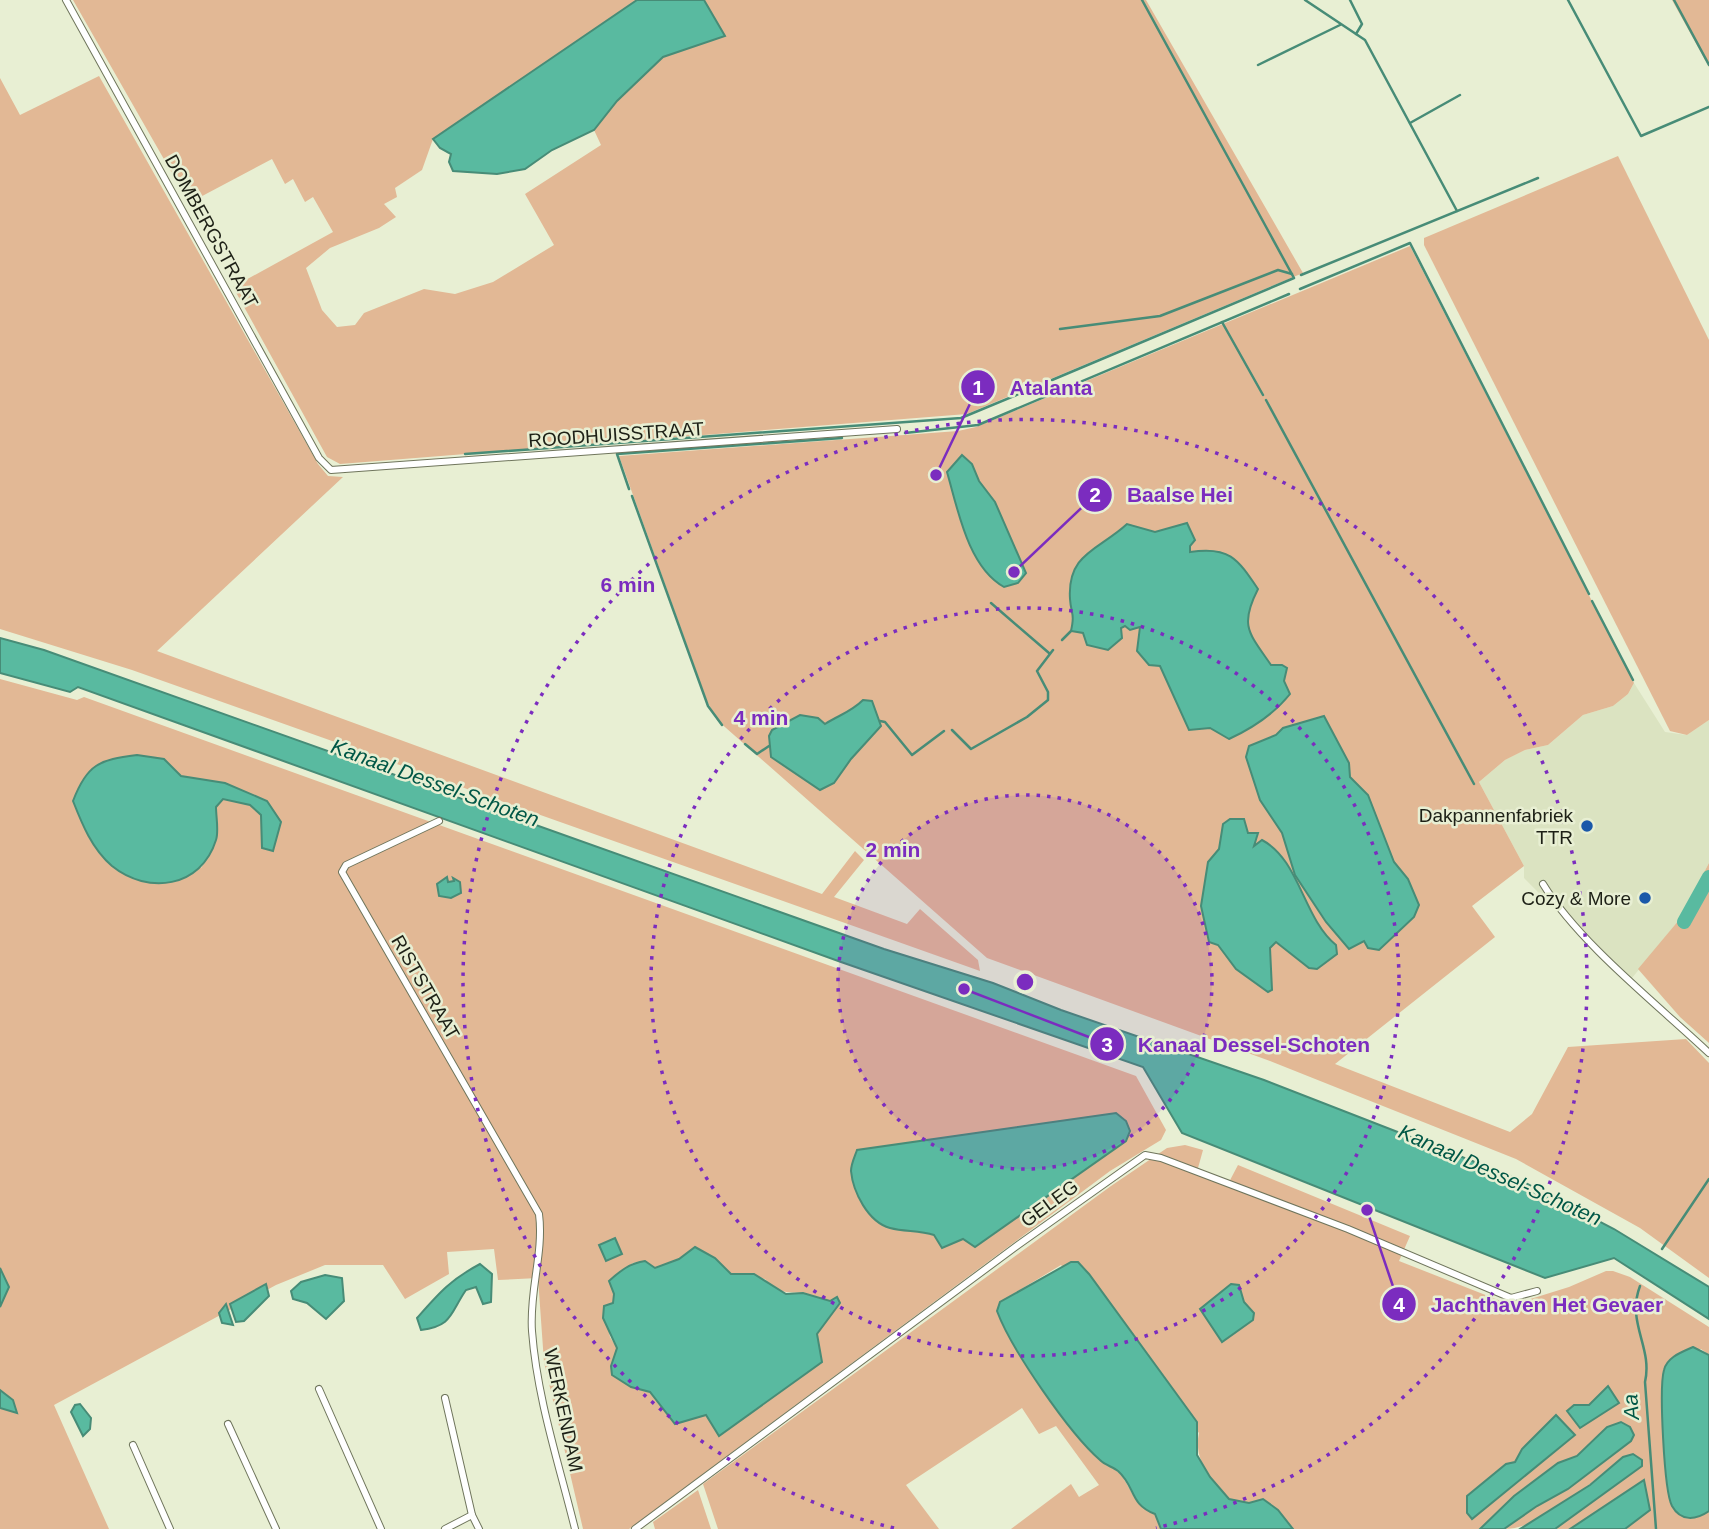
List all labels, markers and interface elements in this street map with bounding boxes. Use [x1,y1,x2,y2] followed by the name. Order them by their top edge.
[161,151,263,312] street label: DOMBERGSTRAAT
[961,366,1107,408] callout: Atalanta
[972,376,984,399] text: 1
[1010,376,1093,399] text: Atalanta
[528,418,705,451] street label: ROODHUISSTRAAT
[1078,474,1247,516] callout: Baalse Hei
[1089,483,1101,506] text: 2
[1127,483,1233,506] text: Baalse Hei
[601,573,655,596] text: 6 min
[734,706,788,729] text: 4 min
[328,734,542,831] water label: Kanaal Dessel-Schoten
[1419,805,1573,848] place label: Dakpannenfabriek TTR
[1579,818,1595,834] marker: Dakpannenfabriek TTR
[866,838,920,861] text: 2 min
[1521,888,1631,909] place label: Cozy & More
[1637,890,1653,906] marker: Cozy & More
[387,931,464,1043] street label: RISTSTRAAT
[1013,970,1037,994] centre of rings
[1089,1023,1384,1065] callout: Kanaal Dessel-Schoten
[1101,1033,1113,1056] text: 3
[1138,1033,1370,1056] text: Kanaal Dessel-Schoten
[1395,1119,1605,1230] water label: Kanaal Dessel-Schoten
[1017,1176,1082,1231] street label: GELEG
[1382,1283,1677,1325] callout: Jachthaven Het Gevaer
[1393,1293,1405,1316] text: 4
[1431,1293,1663,1316] text: Jachthaven Het Gevaer
[540,1346,587,1474] street label: WERKENDAM
[1618,1393,1643,1423] water label: Aa

